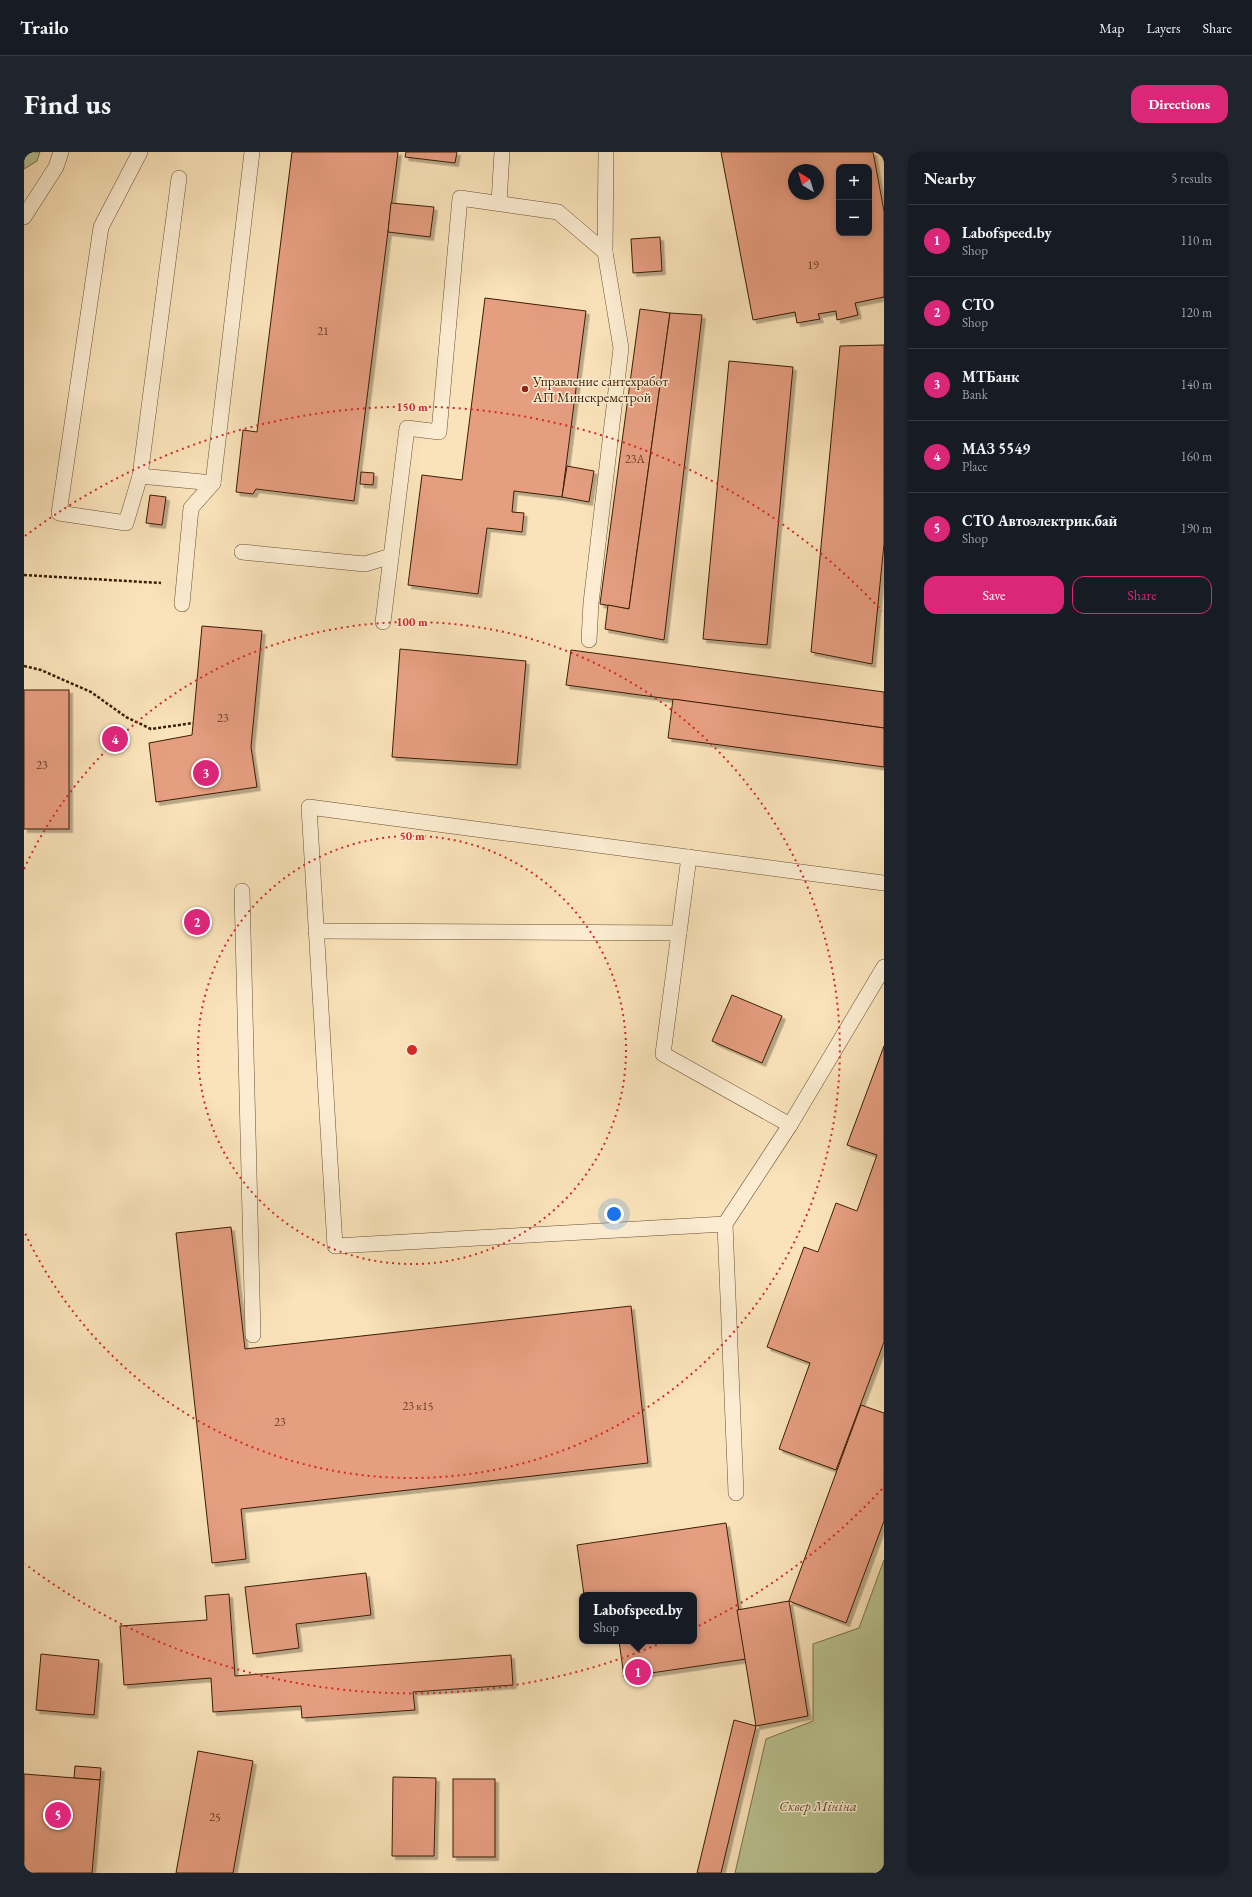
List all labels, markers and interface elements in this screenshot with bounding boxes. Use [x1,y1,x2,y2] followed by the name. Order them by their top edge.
[20,15,69,40] text: Trailo
[1099,19,1124,37] text: Map
[1146,19,1181,37] text: Layers
[1203,19,1232,37] text: Share
[1131,85,1228,123] button: Directions
[24,86,111,122] text: Find us
[788,164,824,200] north arrow
[836,164,872,236] map controls
[836,164,872,200] button: +
[924,167,976,189] text: Nearby
[1171,170,1212,187] text: 5 results
[836,200,872,236] button: −
[962,223,1052,242] text: Labofspeed.by
[934,232,940,249] text: 1
[1181,232,1212,249] text: 110 m
[962,242,988,259] text: Shop
[807,257,819,273] house number: 19
[962,295,994,314] text: СТО
[934,304,940,321] text: 2
[1181,304,1212,321] text: 120 m
[962,314,988,331] text: Shop
[317,323,329,339] house number: 21
[962,367,1019,386] text: МТБанк
[532,372,668,406] place label: Управление сантехработ АП Минскремстрой
[934,376,940,393] text: 3
[1181,376,1212,393] text: 140 m
[520,384,530,394] marker: Управление сантехработ АП Минскремстрой
[962,386,988,403] text: Bank
[396,399,428,415] text: 150 m
[962,439,1030,458] text: МАЗ 5549
[934,448,940,465] text: 4
[1181,448,1212,465] text: 160 m
[625,451,646,467] house number: 23А
[962,458,988,475] text: Place
[962,511,1117,530] text: СТО Автоэлектрик.бай
[934,520,940,537] text: 5
[1181,520,1212,537] text: 190 m
[962,530,988,547] text: Shop
[924,576,1064,614] button: Save
[1072,576,1212,614] button: Share
[396,614,428,630] text: 100 m
[217,710,229,726] house number: 23
[102,724,128,754] pin: 4
[36,757,48,773] house number: 23
[193,758,219,788] pin: 3
[399,828,425,844] text: 50 m
[184,907,210,937] pin: 2
[405,1043,419,1057] centre of rings
[604,1204,624,1224] your location
[402,1398,434,1414] house number: 23 к15
[274,1414,286,1430] house number: 23
[579,1592,697,1644] popup
[593,1600,683,1619] text: Labofspeed.by
[593,1619,619,1636] text: Shop
[625,1657,651,1687] pin: 1
[779,1797,857,1815] park label: Сквер Мініна
[45,1800,71,1830] pin: 5
[209,1809,221,1825] house number: 25

